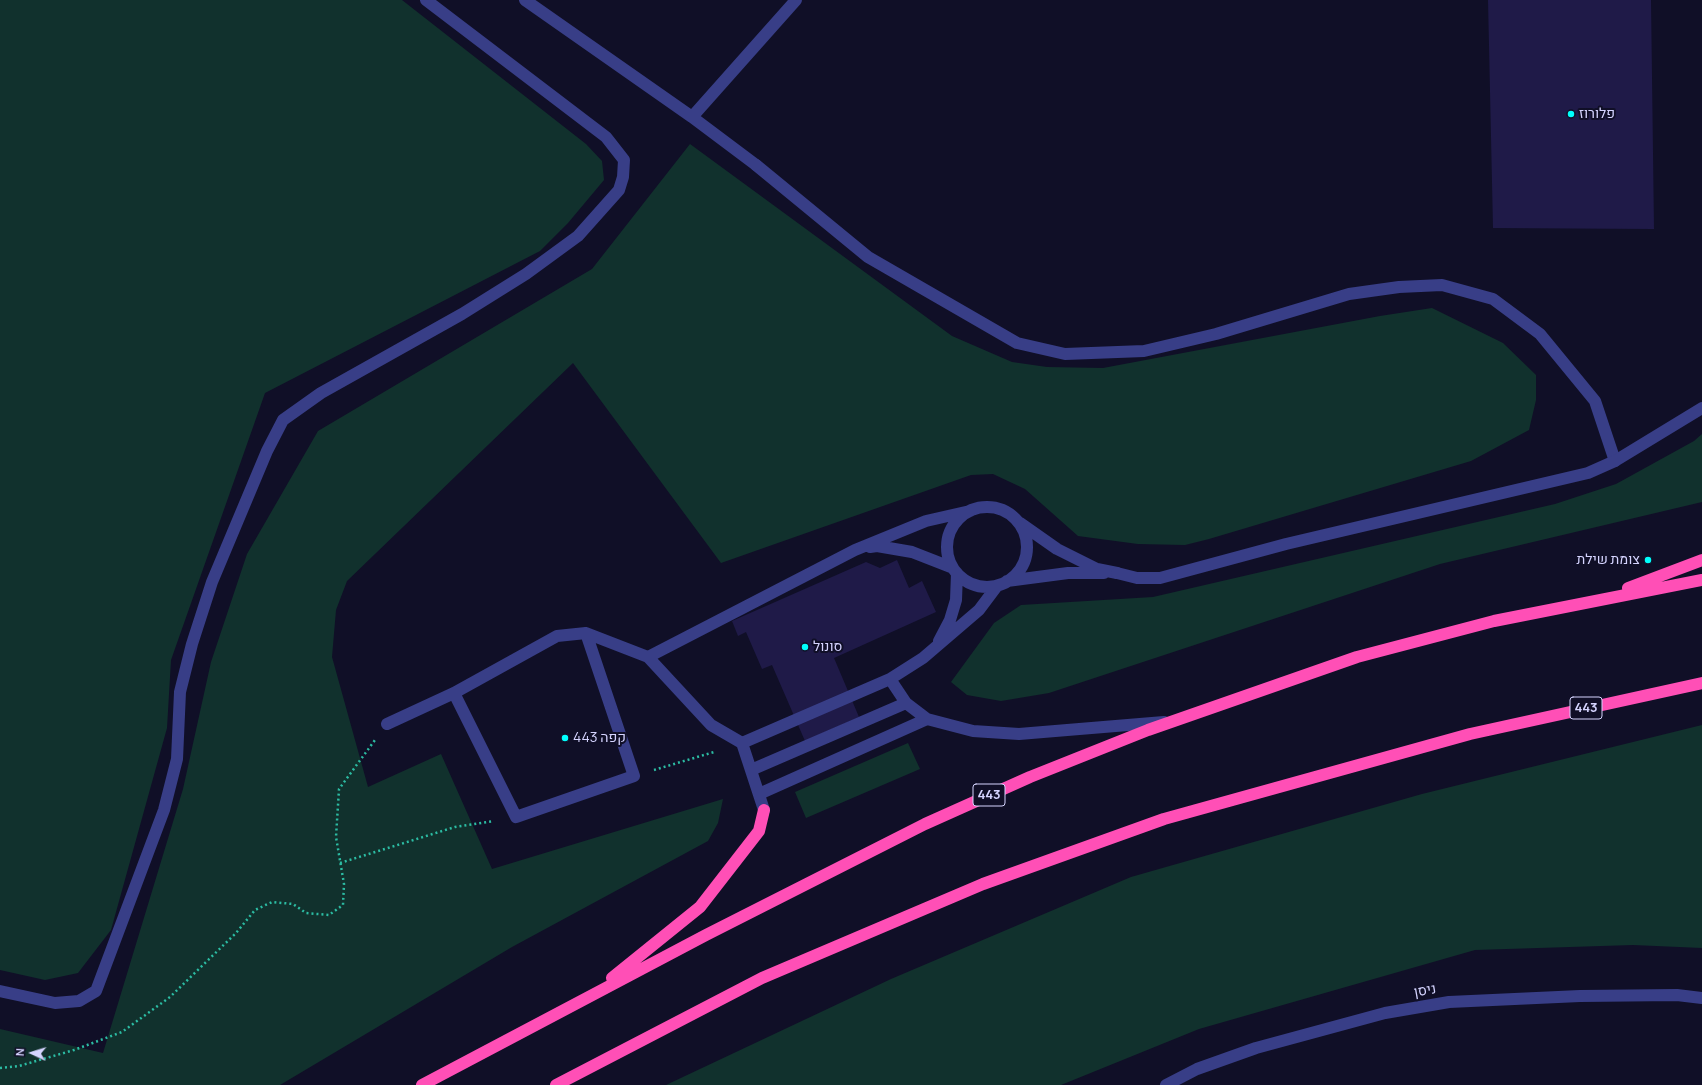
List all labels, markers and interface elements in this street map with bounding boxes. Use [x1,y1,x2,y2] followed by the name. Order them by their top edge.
[1579,106,1615,122] place label: פלורוז
[1566,109,1576,119] marker: פלורוז
[1577,552,1640,568] place label: צומת שילת
[1643,555,1653,565] marker: צומת שילת
[813,639,842,655] place label: סונול
[800,642,810,652] marker: סונול
[1570,697,1602,719] road number: 443
[573,730,626,746] place label: קפה 443
[560,733,570,743] marker: קפה 443
[973,784,1005,806] road number: 443
[1413,981,1437,1001] street label: ניסן
[12,1033,52,1073] north arrow
[12,1048,27,1057] text: N

